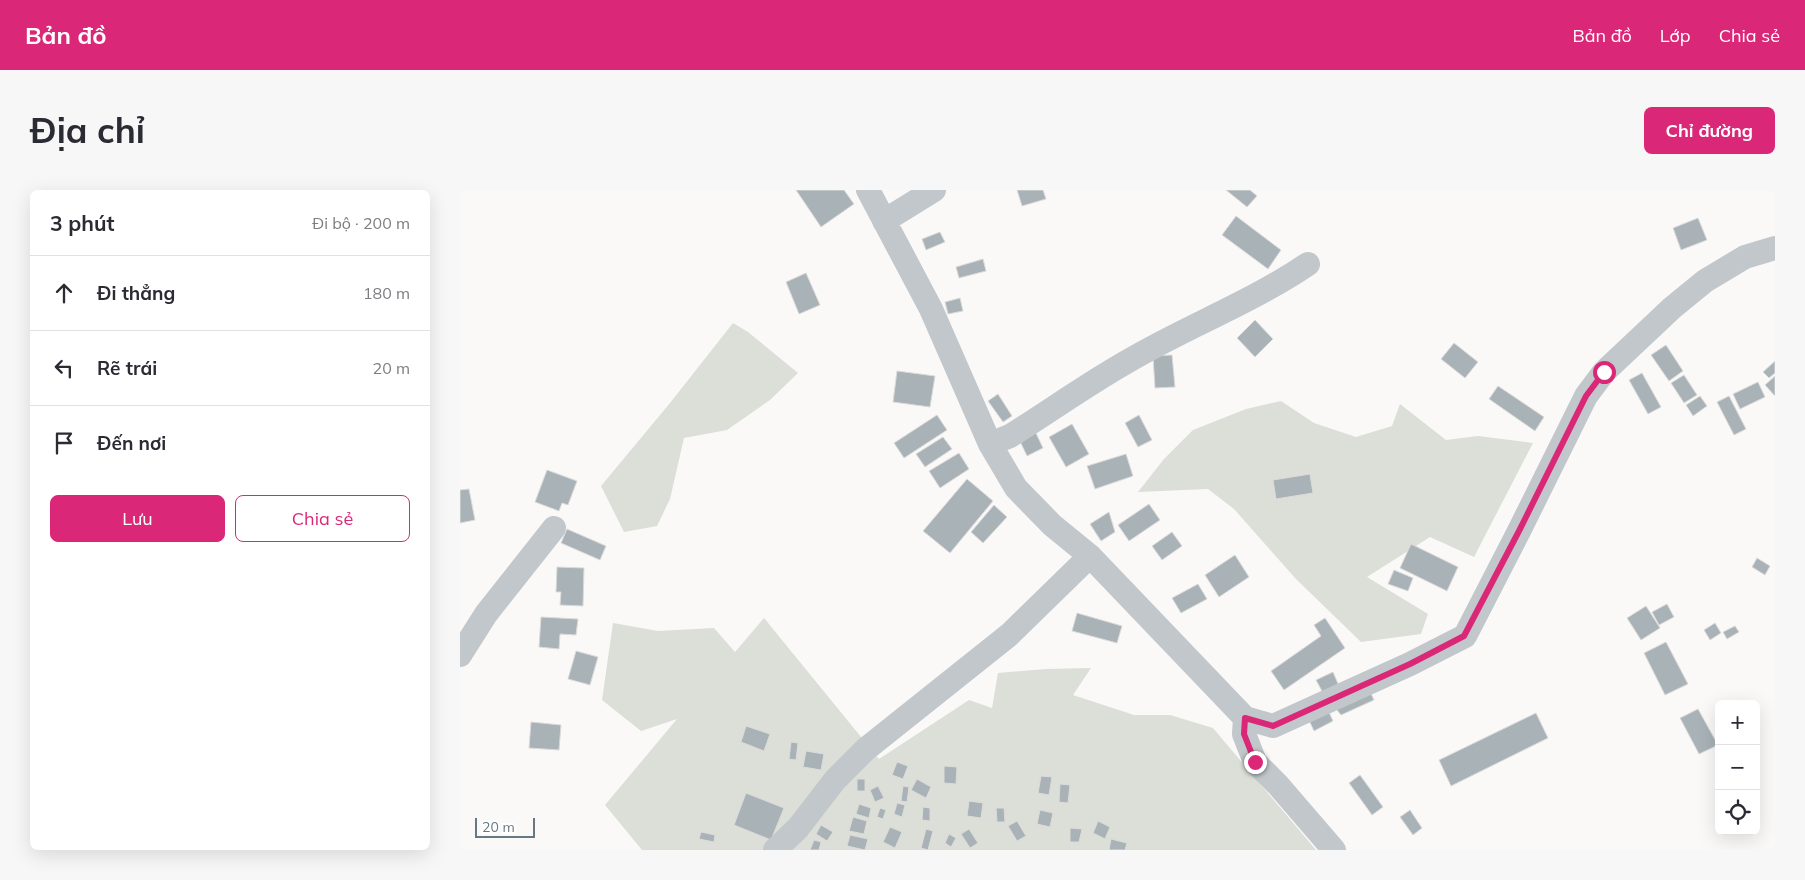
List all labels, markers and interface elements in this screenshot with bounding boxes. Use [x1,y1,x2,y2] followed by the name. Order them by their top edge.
[25,20,107,50] text: Bản đồ
[1572,24,1632,47] text: Bản đồ
[1660,24,1691,47] text: Lớp
[1719,24,1780,47] text: Chia sẻ
[1644,107,1775,154] button: Chỉ đường
[30,108,145,152] text: Địa chỉ
[50,210,115,236] text: 3 phút
[312,213,410,233] text: Đi bộ · 200 m
[50,279,78,307] icon: ahead
[97,281,175,305] text: Đi thẳng
[363,283,410,303] text: 180 m
[50,354,78,382] icon: left
[97,356,157,380] text: Rẽ trái
[373,358,410,378] text: 20 m
[1593,361,1616,384] route start
[50,429,78,457] icon: arrive
[97,431,166,455] text: Đến nơi
[50,495,225,542] button: Lưu
[235,495,410,542] button: Chia sẻ
[1715,700,1760,835] map controls
[1715,700,1760,745] button: +
[1715,745,1760,790] button: −
[1244,751,1267,774] route end
[1715,790,1760,835] button: locate
[475,815,535,838] scale bar
[482,818,515,836] text: 20 m

